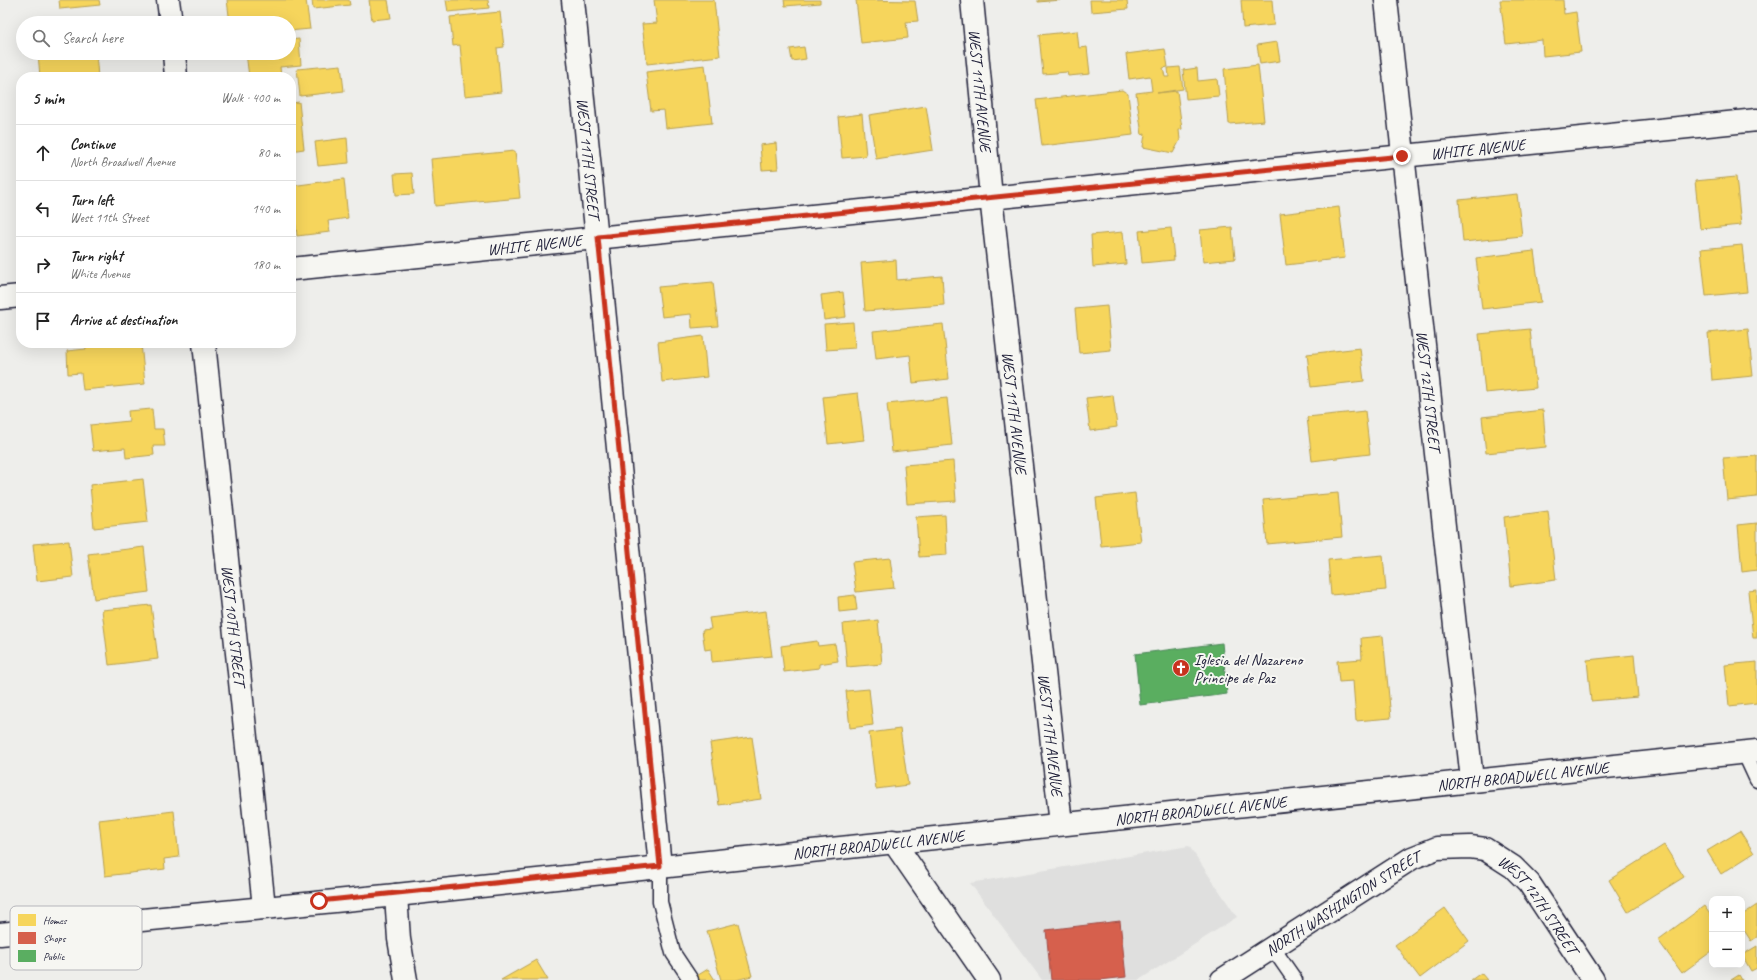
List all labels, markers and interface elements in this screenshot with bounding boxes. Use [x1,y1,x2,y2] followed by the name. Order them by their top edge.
[16,16,296,60] search box
[30,27,52,49] icon: search
[62,29,123,48] text: Search here
[964,29,996,155] street label: WEST 11TH AVENUE
[32,88,64,109] text: 5 min
[221,90,280,106] text: Walk · 400 m
[572,97,604,224] street label: WEST 11TH STREET
[1430,134,1528,164] street label: WHITE AVENUE
[70,135,115,154] text: Continue
[32,142,54,164] icon: ahead
[258,145,280,161] text: 80 m
[1393,147,1411,165] route end
[70,154,175,170] text: North Broadwell Avenue
[70,191,113,210] text: Turn left
[32,198,54,220] icon: left
[252,201,280,217] text: 140 m
[70,210,149,226] text: West 11th Street
[487,230,585,260] street label: WHITE AVENUE
[70,247,123,266] text: Turn right
[32,254,54,276] icon: right
[252,257,280,273] text: 180 m
[70,266,130,282] text: White Avenue
[32,310,54,332] icon: arrive
[70,311,177,330] text: Arrive at destination
[1412,330,1445,456] street label: WEST 12TH STREET
[997,351,1031,478] street label: WEST 11TH AVENUE
[217,565,250,691] street label: WEST 10TH STREET
[1194,650,1305,688] place label: Iglesia del Nazareno Principe de Paz
[1171,658,1191,678] church icon: Iglesia del Nazareno Principe de Paz
[1033,673,1067,800] street label: WEST 11TH AVENUE
[1436,757,1612,796] street label: NORTH BROADWELL AVENUE
[1114,792,1290,830] street label: NORTH BROADWELL AVENUE
[792,826,968,864] street label: NORTH BROADWELL AVENUE
[1262,845,1427,961] street label: NORTH WASHINGTON STREET
[1494,851,1585,962] street label: WEST 12TH STREET
[310,892,328,910] route start
[1709,896,1745,968] map controls
[1709,896,1745,932] button: +
[10,906,142,970] legend
[43,913,68,927] text: Homes
[43,931,67,945] text: Shops
[1709,932,1745,968] button: −
[43,949,65,963] text: Public

